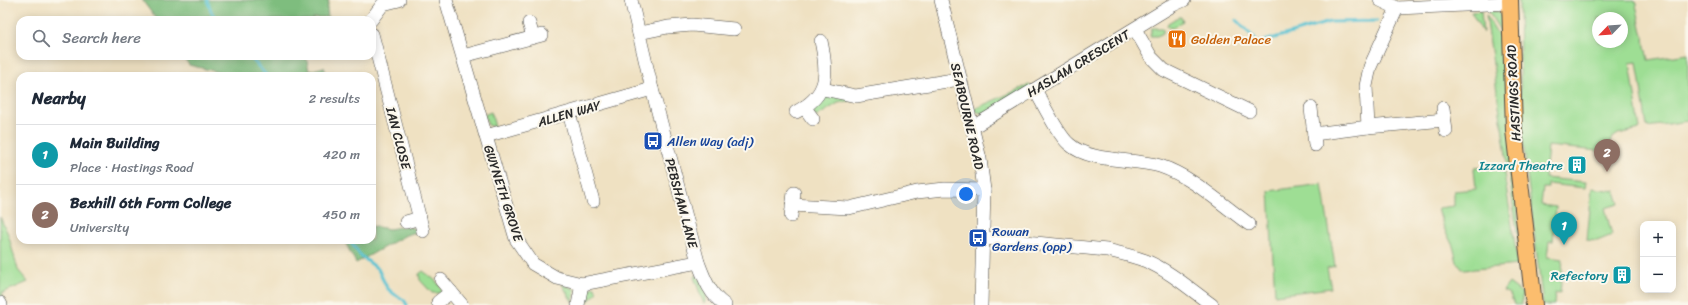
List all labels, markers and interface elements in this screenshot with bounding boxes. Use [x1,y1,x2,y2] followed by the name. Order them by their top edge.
[1592,12,1628,48] north arrow
[16,16,376,60] search box
[1022,23,1135,103] street label: HASLAM CRESCENT
[62,25,141,51] text: Search here
[30,27,52,49] icon: search
[1166,28,1188,50] restaurant icon: Golden Palace
[1191,28,1272,51] place label: Golden Palace
[1499,44,1528,142] street label: HASTINGS ROAD
[944,60,991,172] street label: SEABOURNE ROAD
[32,83,86,113] text: Nearby
[309,87,360,110] text: 2 results
[534,93,604,134] street label: ALLEN WAY
[379,103,418,173] street label: IAN CLOSE
[70,130,160,156] text: Main Building
[642,130,664,152] bus stop icon: Allen Way (adj)
[666,130,755,153] place label: Allen Way (adj)
[1594,139,1620,172] pin: 2
[477,142,530,245] street label: GWYNETH GROVE
[42,143,48,166] text: 1
[323,143,360,166] text: 420 m
[1478,154,1563,177] place label: Izzard Theatre
[1566,154,1588,176] building icon: Izzard Theatre
[658,155,705,252] street label: PEBSHAM LANE
[70,156,193,179] text: Place · Hastings Road
[956,184,976,204] your location
[70,190,232,216] text: Bexhill 6th Form College
[41,203,49,226] text: 2
[322,203,360,226] text: 450 m
[1551,212,1577,245] pin: 1
[70,216,129,239] text: University
[992,220,1073,258] place label: Rowan Gardens (opp)
[1640,221,1676,293] map controls
[1640,221,1676,257] button: +
[967,227,989,249] bus stop icon: Rowan Gardens (opp)
[1640,257,1676,293] button: −
[1551,264,1608,287] place label: Refectory
[1611,264,1633,286] building icon: Refectory

